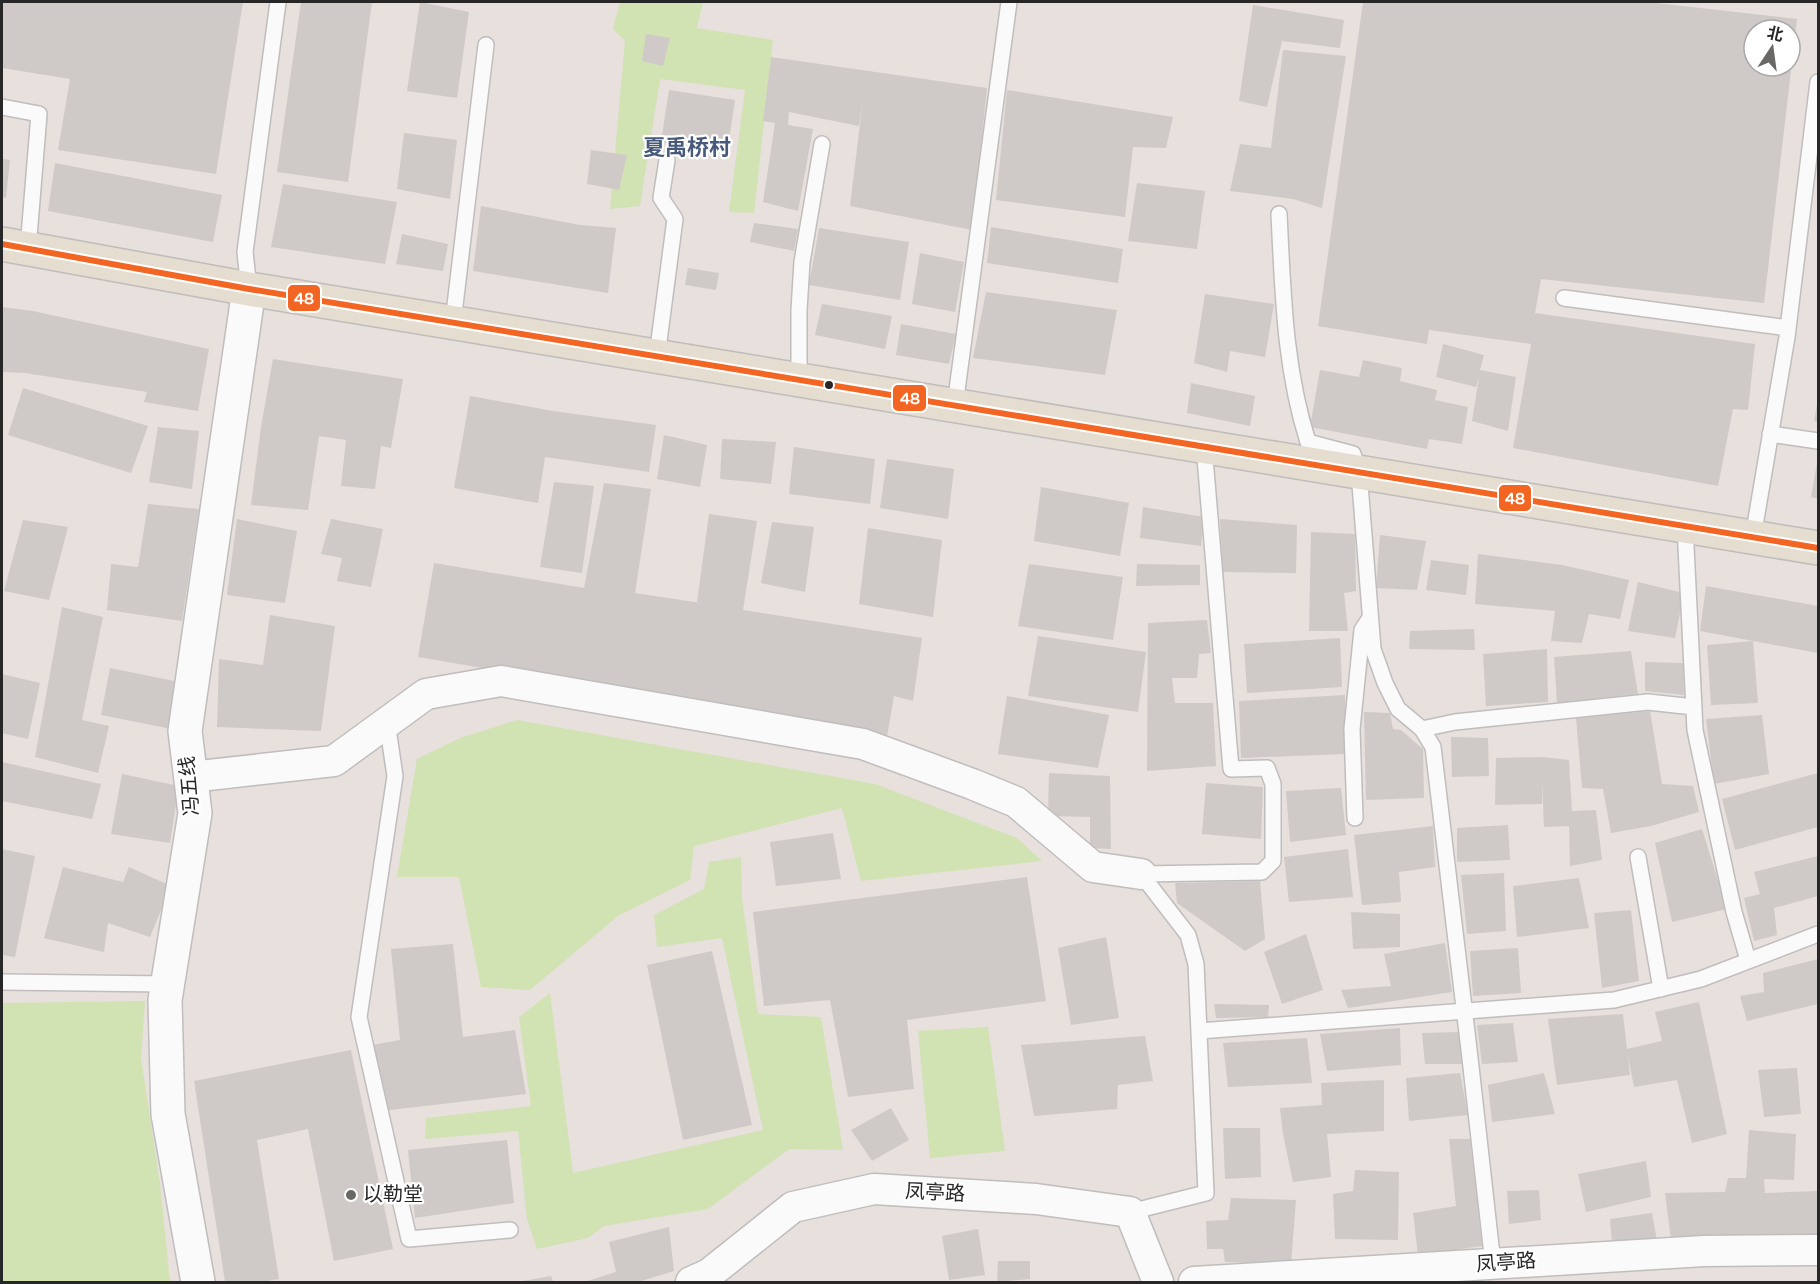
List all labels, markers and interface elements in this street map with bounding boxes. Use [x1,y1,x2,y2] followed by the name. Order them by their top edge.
[1742,18,1802,78] north arrow
[1765,23,1785,46] text: 北
[643,135,731,161] district label: 夏禹桥村
[287,284,321,312] line badge: 48
[294,289,314,309] text: 48
[823,379,835,391] unlabelled marker
[892,384,927,412] line badge: 48
[900,389,920,409] text: 48
[1498,484,1532,512] line badge: 48
[1505,489,1525,509] text: 48
[175,755,205,817] street label: 冯五线
[904,1179,966,1207] street label: 凤亭路
[363,1183,423,1207] place label: 以勒堂
[344,1188,358,1202] marker: 以勒堂
[1475,1249,1537,1277] street label: 凤亭路

